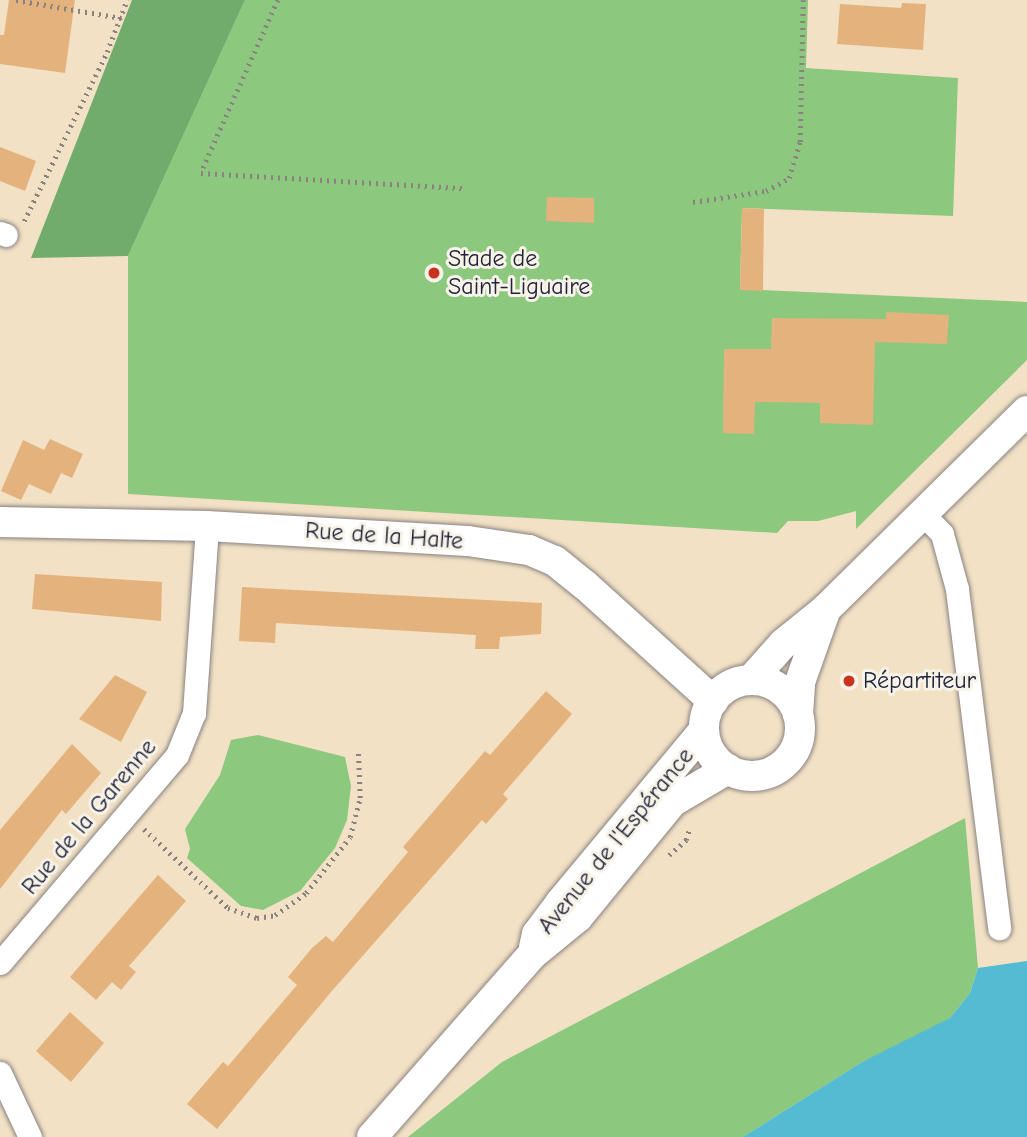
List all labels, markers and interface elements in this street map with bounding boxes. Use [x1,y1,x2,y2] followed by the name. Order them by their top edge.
[448,245,590,301] place label: Stade de Saint-Liguaire
[426,265,442,281] marker: Stade de Saint-Liguaire
[304,516,464,556] street label: Rue de la Halte
[863,667,976,695] place label: Répartiteur
[841,673,857,689] marker: Répartiteur
[16,733,162,901] street label: Rue de la Garenne
[532,742,700,940] street label: Avenue de l'Espérance

